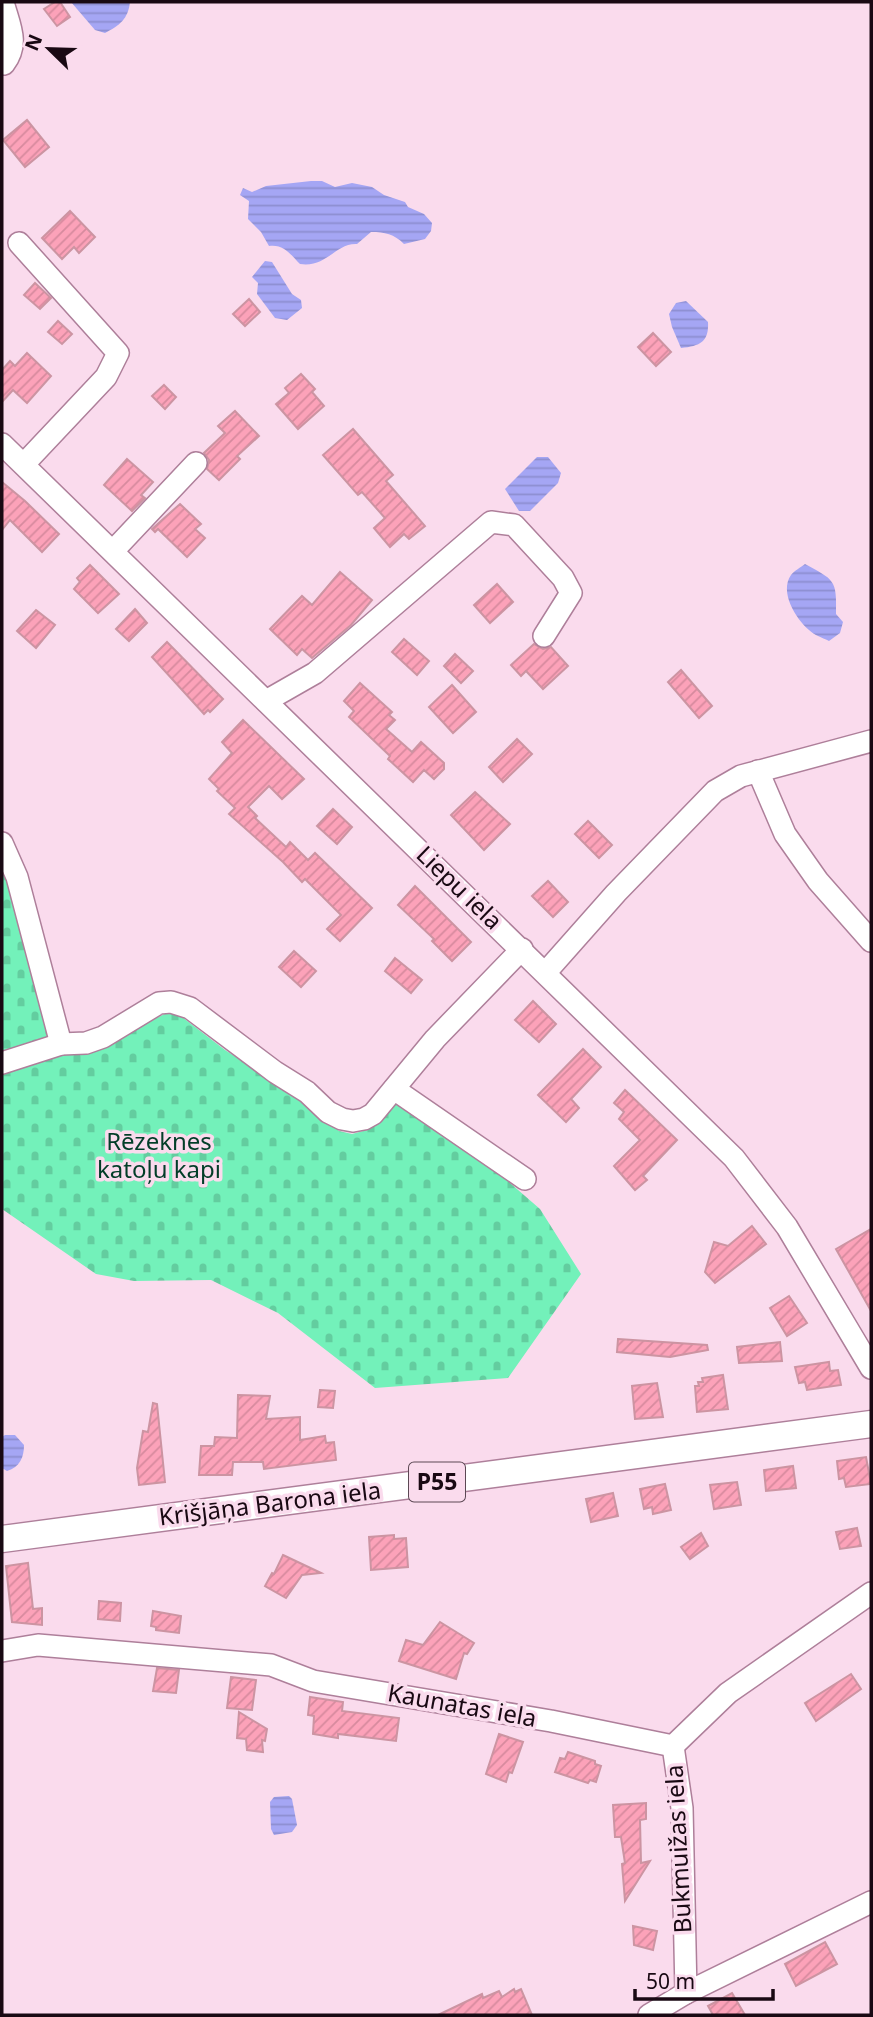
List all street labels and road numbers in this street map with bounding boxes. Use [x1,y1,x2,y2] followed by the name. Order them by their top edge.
[410,838,510,936] street label: Liepu iela
[409,1462,465,1502] road number: P55
[157,1473,383,1533] street label: Krišjāņa Barona iela
[385,1675,539,1734] street label: Kaunatas iela
[657,1764,698,1934] street label: Bukmuižas iela

